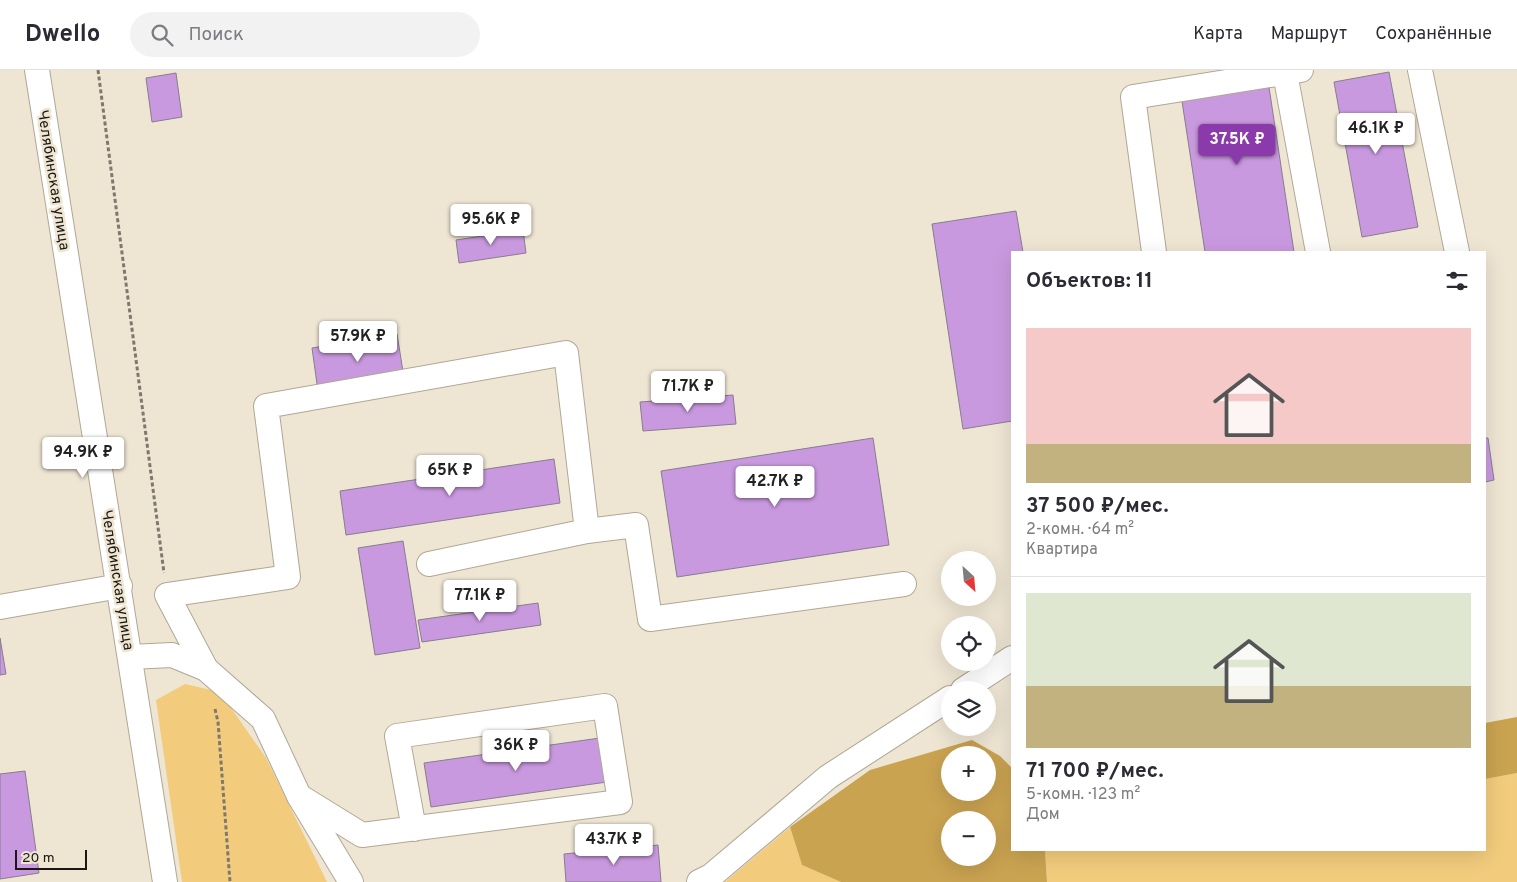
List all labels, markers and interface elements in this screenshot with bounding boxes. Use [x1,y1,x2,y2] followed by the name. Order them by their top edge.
[130,12,480,57] search box
[25,20,100,50] text: Dwello
[148,21,176,49] icon: search
[188,23,244,47] text: Поиск
[1193,23,1243,46] text: Карта
[1271,23,1347,46] text: Маршрут
[1375,23,1492,46] text: Сохранённые
[32,109,73,252] street label: Челябинская улица
[1330,112,1422,155] pin: 46.1K ₽
[1348,119,1404,139] text: 46.1K ₽
[1191,124,1283,166] pin: 37.5K ₽
[1209,130,1265,150] text: 37.5K ₽
[445,204,537,246] pin: 95.6K ₽
[461,210,521,230] text: 95.6K ₽
[1443,267,1471,295] icon: filters
[1026,268,1153,295] text: Объектов: 11
[312,320,404,363] pin: 57.9K ₽
[330,327,386,347] text: 57.9K ₽
[1204,360,1294,450] icon: home
[642,370,734,413] pin: 71.7K ₽
[662,377,714,397] text: 71.7K ₽
[37,436,129,479] pin: 94.9K ₽
[53,443,113,463] text: 94.9K ₽
[415,454,485,497] pin: 65K ₽
[427,461,473,481] text: 65K ₽
[729,466,821,508] pin: 42.7K ₽
[747,472,803,492] text: 42.7K ₽
[1026,493,1169,520] text: 37 500 ₽/мес.
[96,509,137,652] street label: Челябинская улица
[1026,520,1134,540] text: 2-комн. · 64 m²
[1026,540,1098,560] text: Квартира
[941,551,996,606] north arrow
[941,551,996,866] map controls
[434,580,526,622] pin: 77.1K ₽
[454,586,506,606] text: 77.1K ₽
[941,616,996,671] button: locate
[1204,626,1294,716] icon: home
[941,681,996,736] button: layers
[481,730,551,772] pin: 36K ₽
[493,736,539,756] text: 36K ₽
[941,746,996,801] button: +
[1026,758,1164,785] text: 71 700 ₽/мес.
[1026,785,1140,805] text: 5-комн. · 123 m²
[1026,805,1060,825] text: Дом
[941,811,996,866] button: −
[568,824,660,866] pin: 43.7K ₽
[586,830,642,850] text: 43.7K ₽
[15,847,88,870] scale bar
[22,850,55,867] text: 20 m

